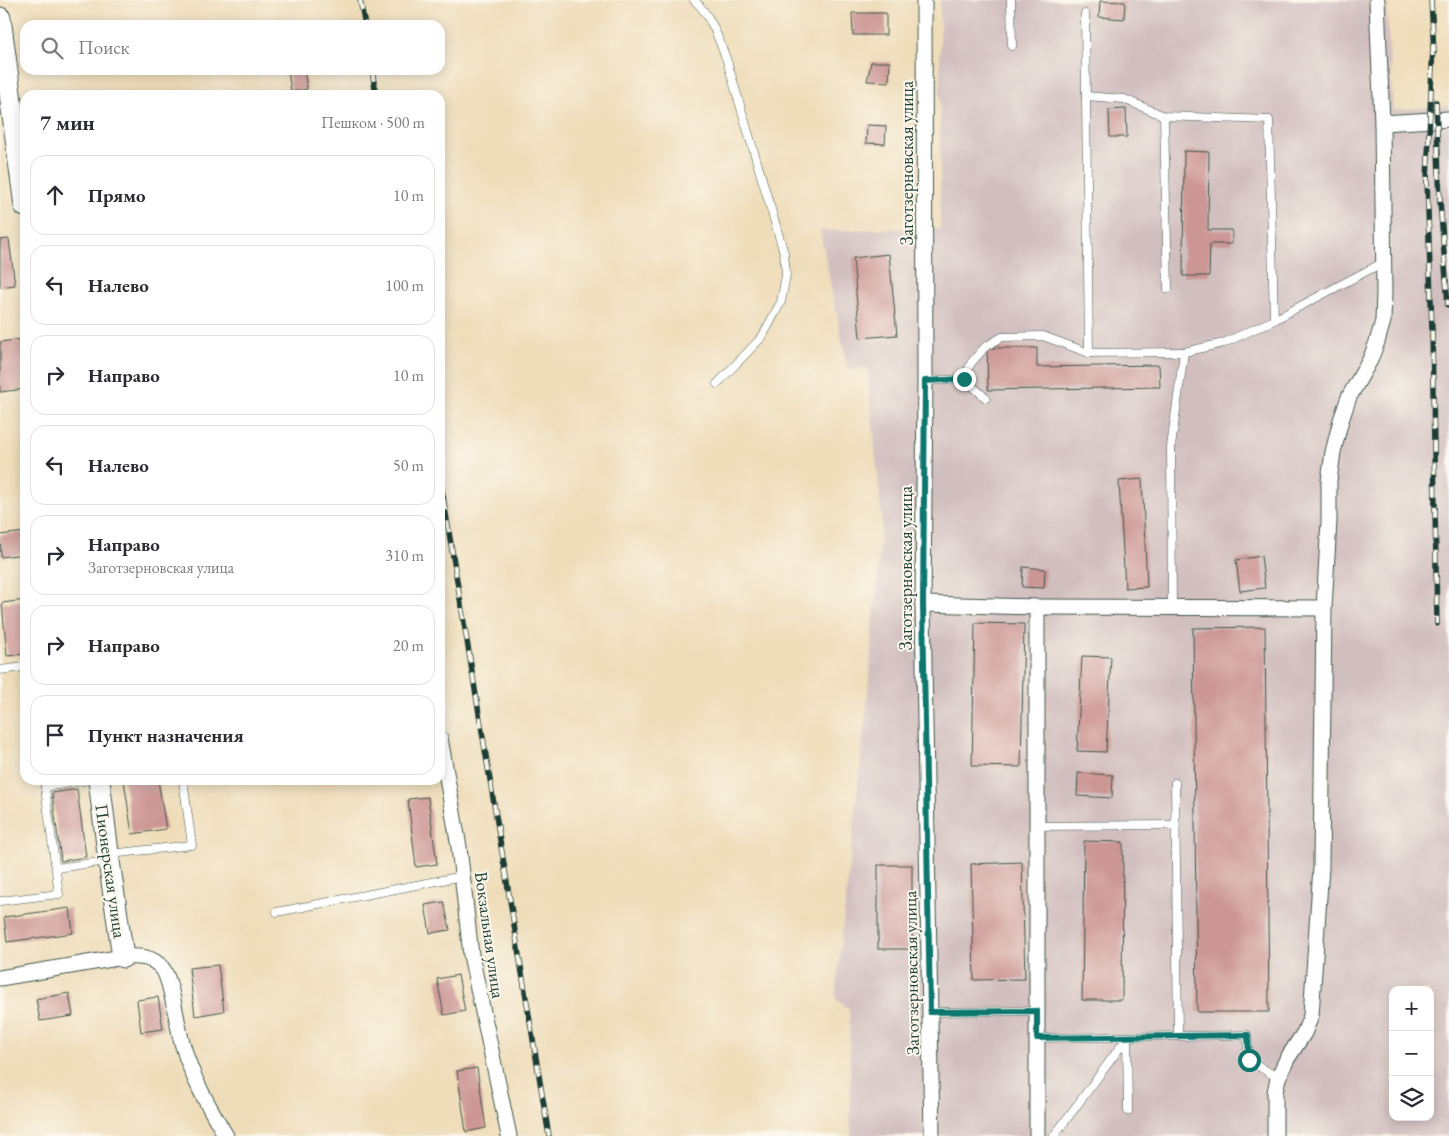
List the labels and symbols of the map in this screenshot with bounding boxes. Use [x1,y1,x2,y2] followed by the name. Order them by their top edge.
[895,80,918,245] street label: Заготзерновская улица
[953,368,976,391] route end
[894,485,917,650] street label: Заготзерновская улица
[90,802,132,940] street label: Пионерская улица
[470,870,510,1001] street label: Вокзальная улица
[898,890,924,1055] street label: Заготзерновская улица
[1238,1049,1261,1072] route start

